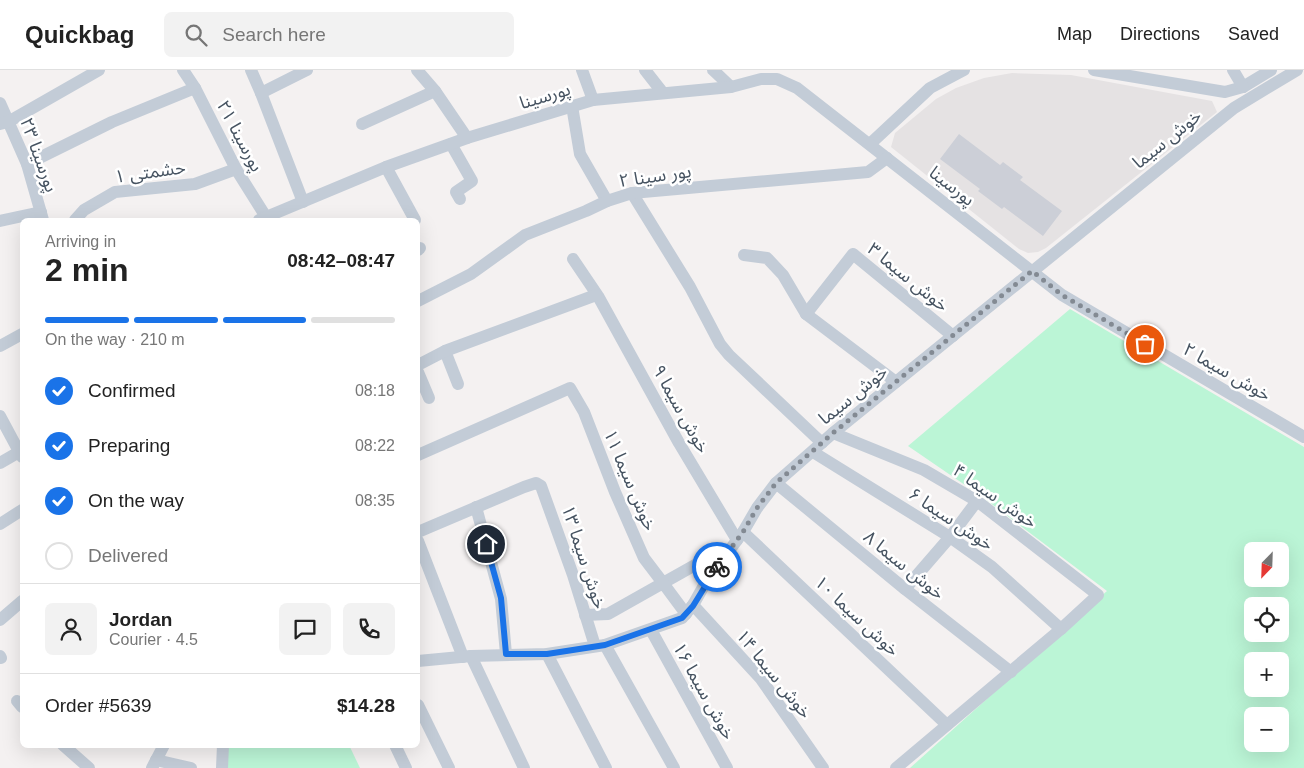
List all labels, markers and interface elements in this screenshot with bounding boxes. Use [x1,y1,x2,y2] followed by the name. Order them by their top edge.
[164,12,514,57] search box
[25,21,134,48] text: Quickbag
[182,21,210,49] icon: search
[222,24,326,45] text: Search here
[1057,24,1092,44] text: Map
[1120,24,1200,44] text: Directions
[1228,24,1279,44] text: Saved
[517,79,573,114] street label: پورسینا
[212,97,267,176] street label: پورسینا ۲۱
[1129,105,1206,173] street label: خوش سیما
[15,115,62,195] street label: پورسینا ۲۳
[113,157,187,188] street label: حشمتی ۱
[617,161,693,192] street label: پور سینا ۲
[925,162,979,211] street label: پورسینا
[45,233,116,250] text: Arriving in
[863,239,952,316] street label: خوش سیما ۳
[287,250,395,271] text: 08:42–08:47
[45,252,129,288] text: 2 min
[1124,323,1166,365] pin
[1131,330,1159,358] icon: bag
[45,331,185,348] text: On the way · 210 m
[1179,339,1274,406] street label: خوش سیما ۲
[648,361,713,457] street label: خوش سیما ۹
[815,361,892,429] street label: خوش سیما
[45,377,73,405] icon: check
[88,380,176,401] text: Confirmed
[355,382,395,399] text: 08:18
[599,426,660,534] street label: خوش سیما ۱۱
[45,432,73,460] icon: check
[88,435,170,456] text: Preparing
[355,437,395,454] text: 08:22
[949,460,1041,533] street label: خوش سیما ۴
[904,483,997,555] street label: خوش سیما ۶
[45,487,73,515] icon: check
[88,490,184,511] text: On the way
[355,492,395,509] text: 08:35
[557,503,610,612] street label: خوش سیما ۱۳
[465,523,507,565] pin
[859,527,948,604] street label: خوش سیما ۸
[472,530,500,558] icon: home
[692,542,742,592] courier
[1244,542,1289,588] north arrow
[1244,542,1289,752] map controls
[88,545,168,566] text: Delivered
[703,553,731,581] icon: bike
[810,572,903,661] street label: خوش سیما ۱۰
[1244,597,1289,642] button: locate
[45,603,97,655] button: person
[279,603,331,655] button: chat
[343,603,395,655] button: phone
[109,609,172,630] text: Jordan
[731,626,816,723] street label: خوش سیما ۱۴
[109,631,198,648] text: Courier · 4.5
[668,639,739,744] street label: خوش سیما ۱۶
[1244,652,1289,697] button: +
[45,695,152,716] text: Order #5639
[337,695,395,716] text: $14.28
[1244,707,1289,752] button: −

